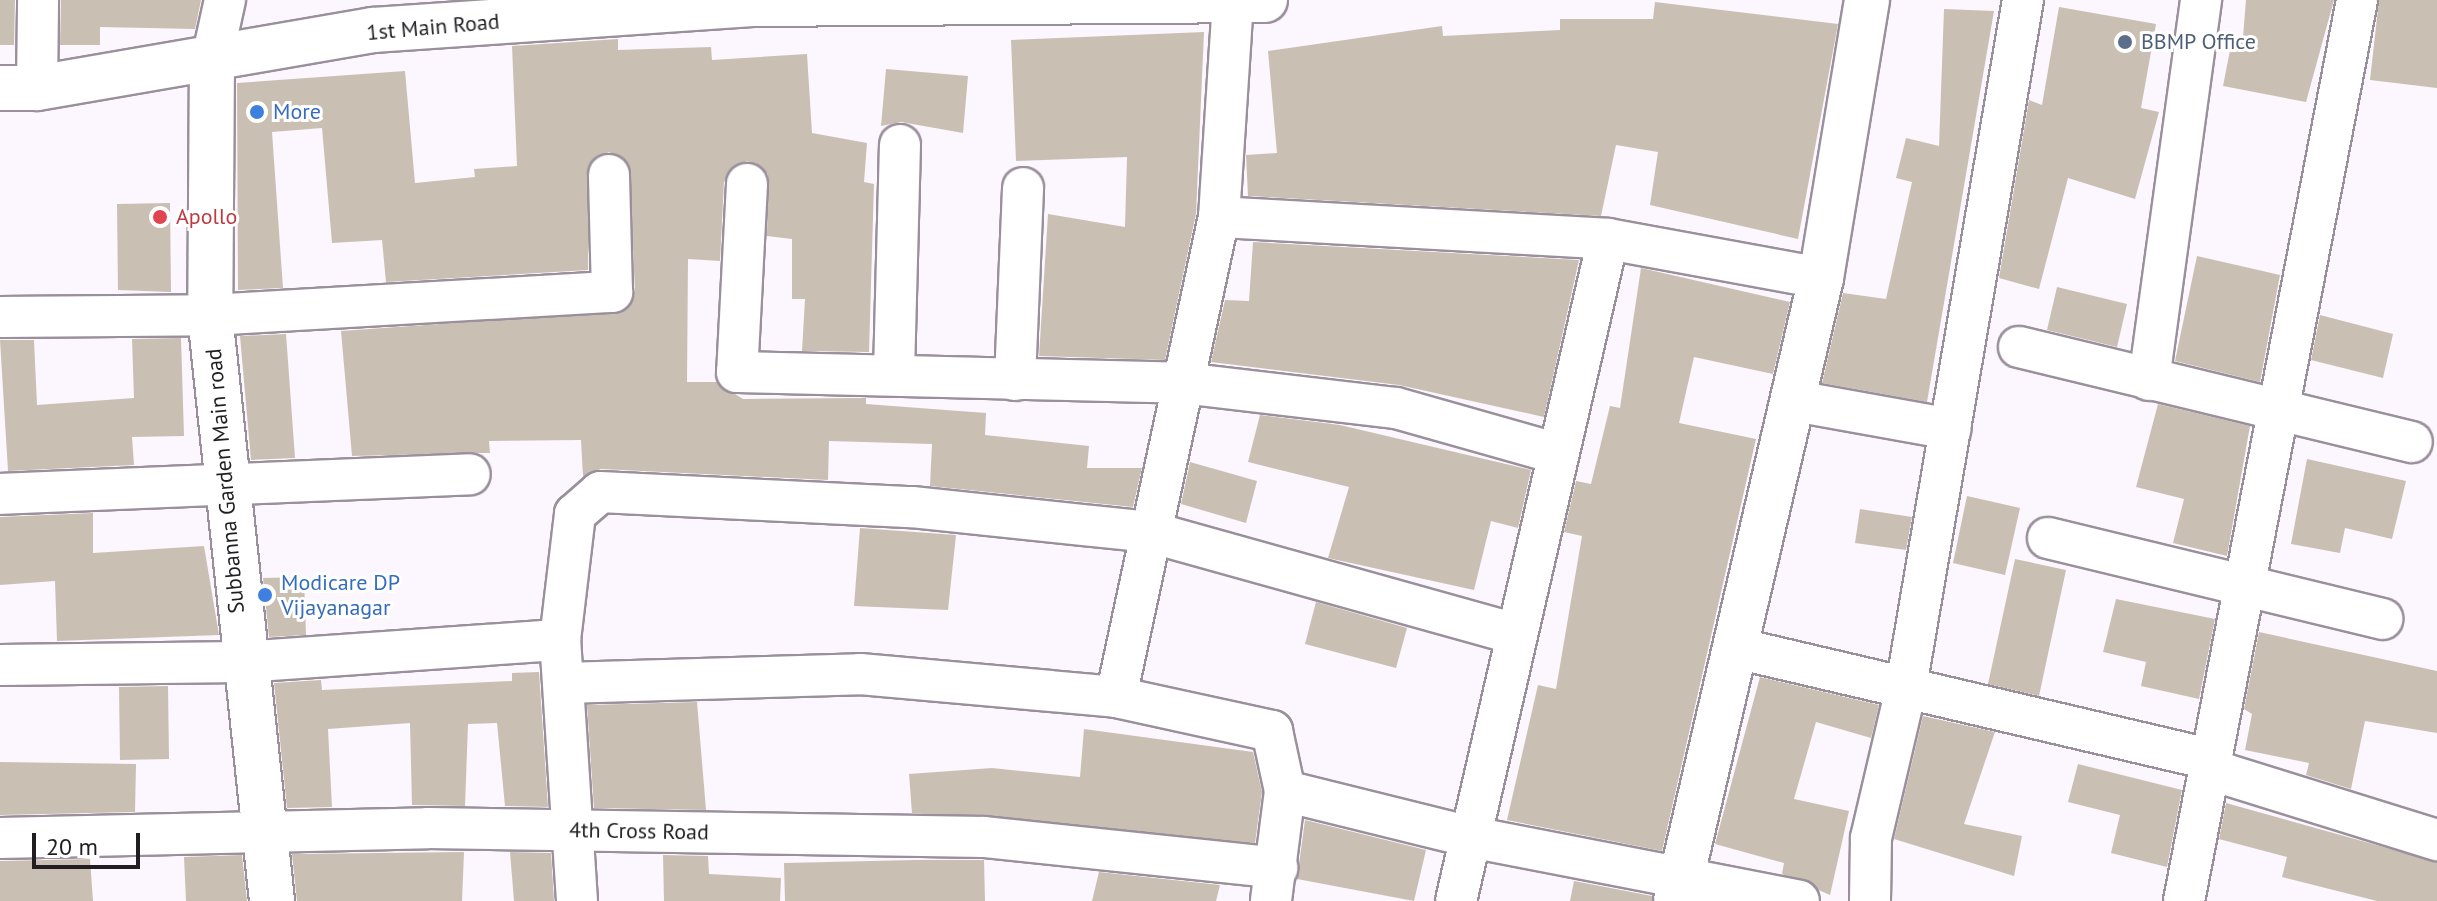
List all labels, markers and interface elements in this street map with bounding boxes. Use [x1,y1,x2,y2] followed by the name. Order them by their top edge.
[365,8,501,46] street label: 1st Main Road
[2141,29,2257,55] place label: BBMP Office
[2116,33,2134,51] marker: BBMP Office
[273,99,321,125] place label: More
[248,103,266,121] marker: More
[176,204,237,230] place label: Apollo
[151,208,169,226] marker: Apollo
[200,347,250,615] street label: Subbanna Garden Main road
[281,569,400,620] place label: Modicare DP Vijayanagar
[256,586,274,604] marker: Modicare DP Vijayanagar
[36,817,144,867] scale bar
[569,817,709,845] street label: 4th Cross Road
[46,831,98,862] text: 20 m

